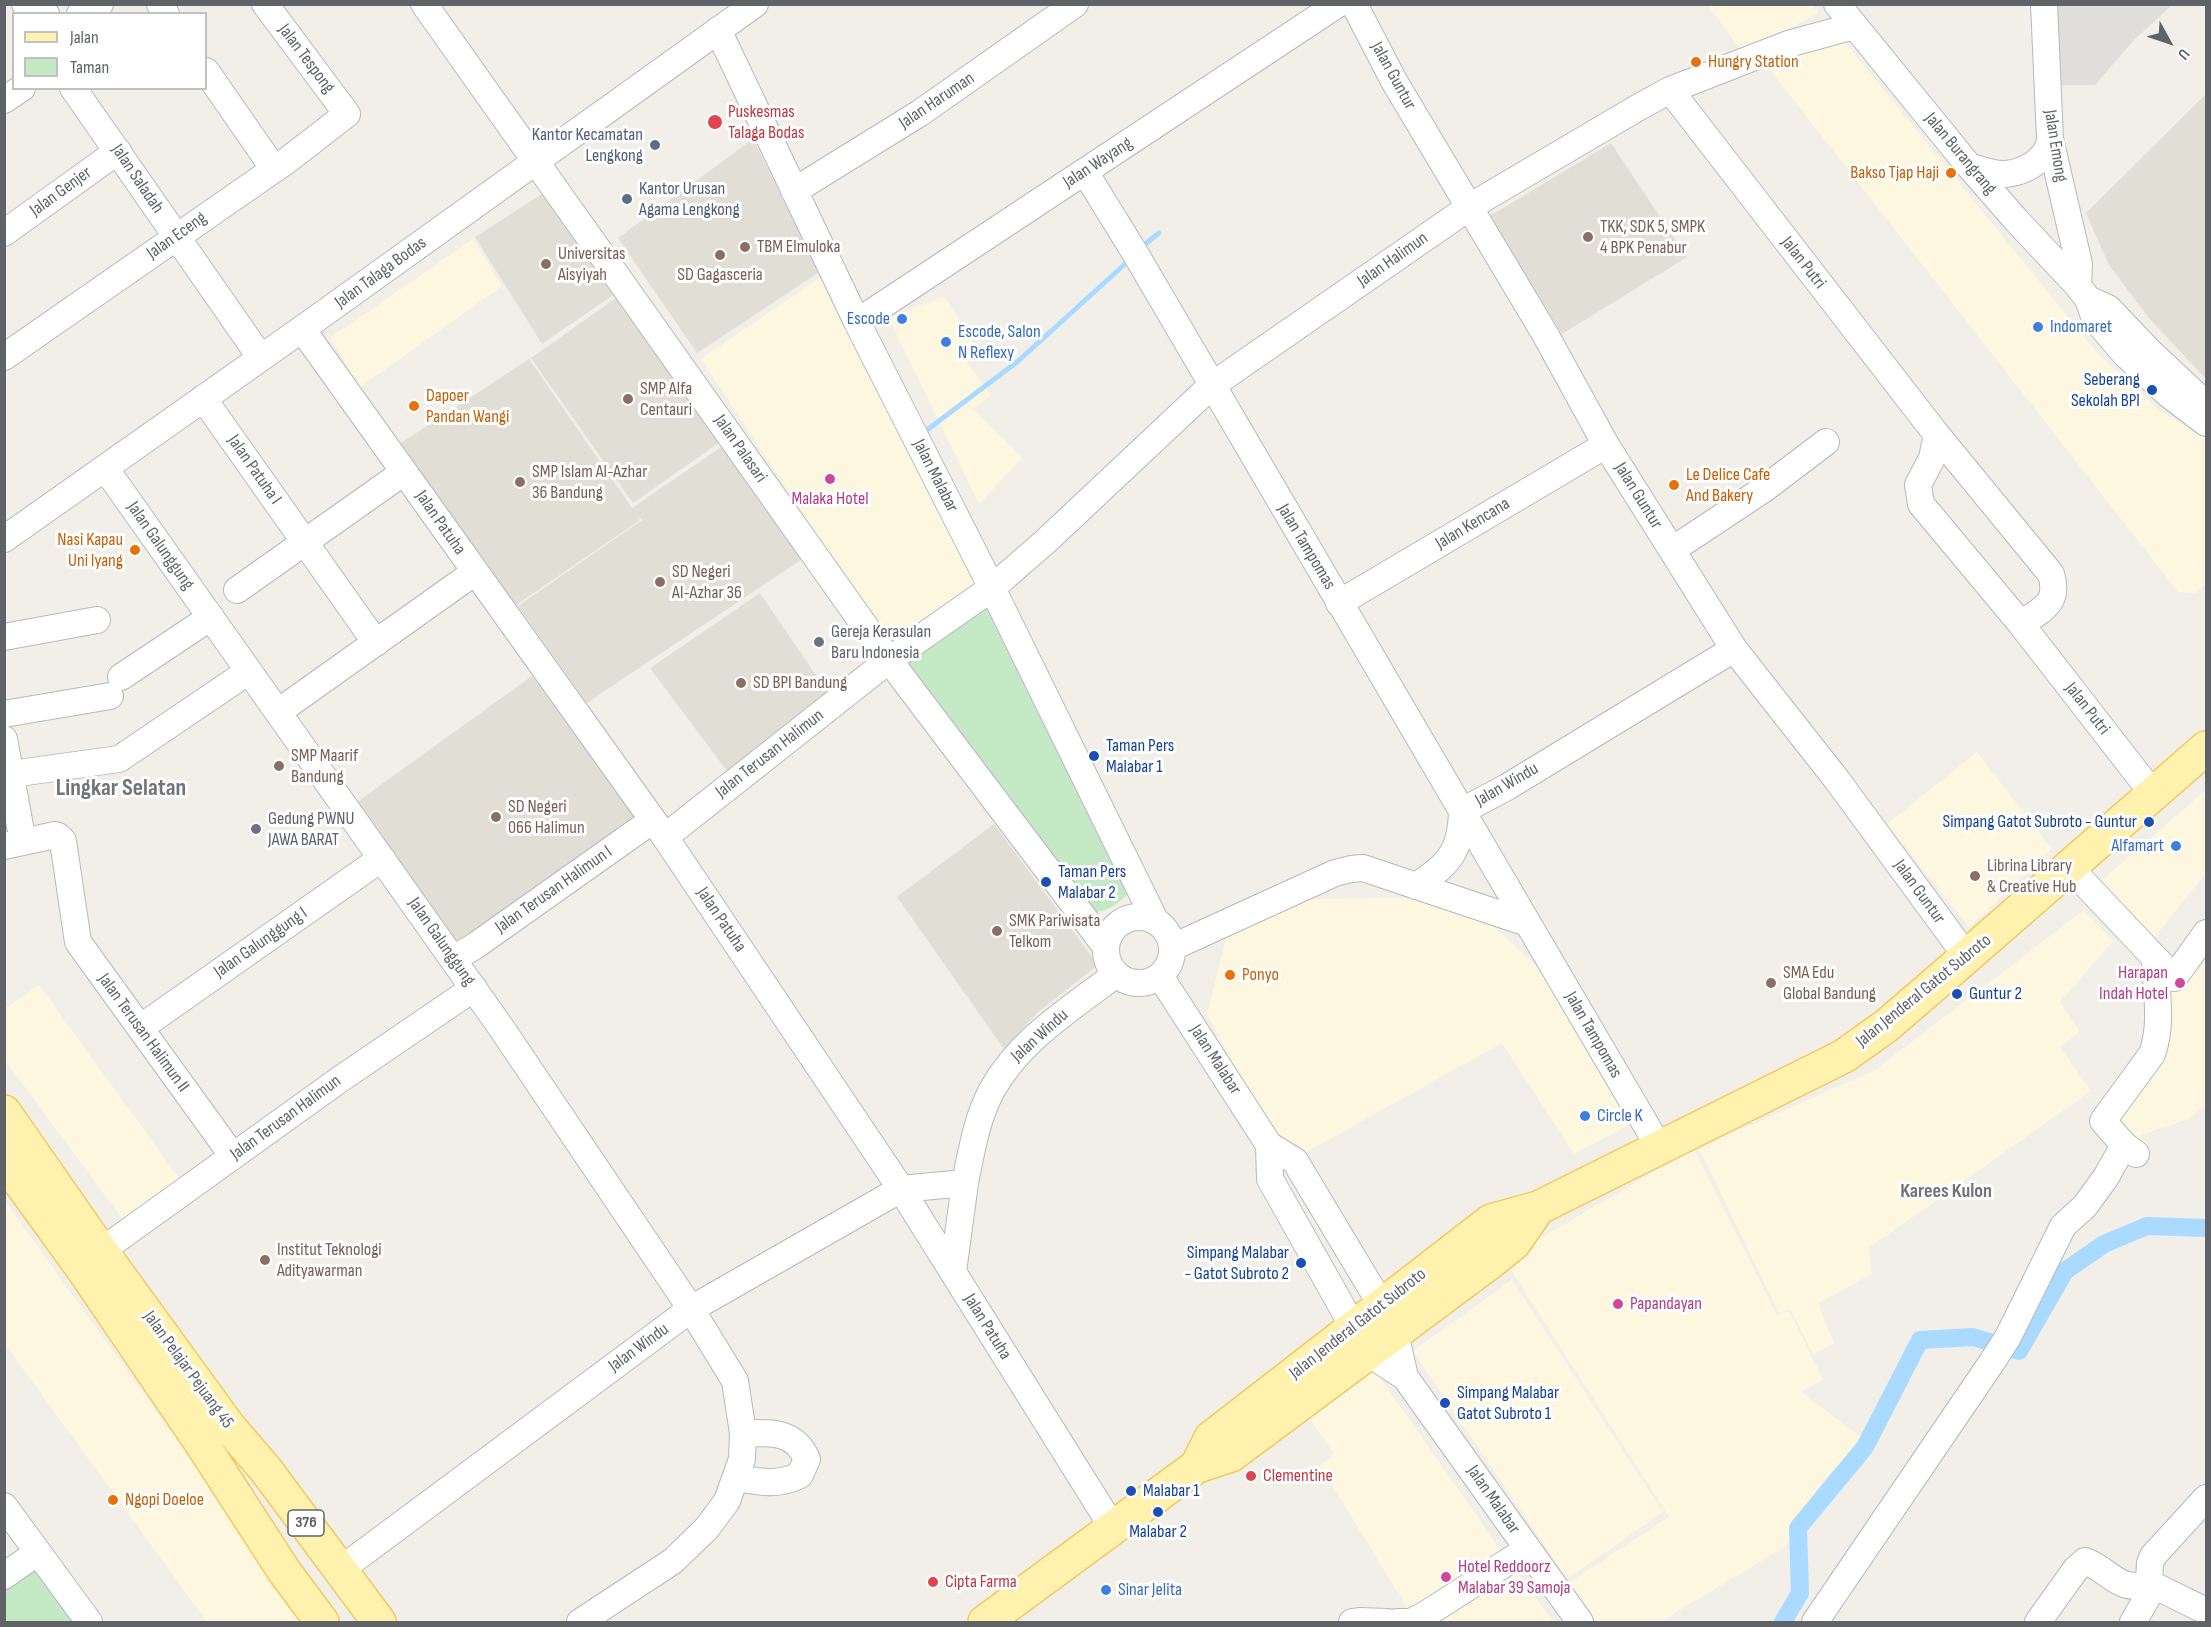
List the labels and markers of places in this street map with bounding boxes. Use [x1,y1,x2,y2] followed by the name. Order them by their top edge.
[1708,51,1799,73] place label: Hungry Station
[1689,55,1703,69] marker: Hungry Station
[728,101,804,144] place label: Puskesmas Talaga Bodas
[706,113,724,131] marker: Puskesmas Talaga Bodas
[532,124,643,166] place label: Kantor Kecamatan Lengkong
[648,138,662,152] marker: Kantor Kecamatan Lengkong
[1850,162,1939,184] place label: Bakso Tjap Haji
[1944,166,1958,180] marker: Bakso Tjap Haji
[639,178,740,220] place label: Kantor Urusan Agama Lengkong
[620,192,634,206] marker: Kantor Urusan Agama Lengkong
[1600,216,1705,258] place label: TKK, SDK 5, SMPK 4 BPK Penabur
[1581,230,1595,244] marker: TKK, SDK 5, SMPK 4 BPK Penabur
[757,236,840,258] place label: TBM Elmuloka
[738,240,752,254] marker: TBM Elmuloka
[558,243,626,286] place label: Universitas Aisyiyah
[713,248,727,262] marker: SD Gagasceria
[539,257,553,271] marker: Universitas Aisyiyah
[677,264,763,286] place label: SD Gagasceria
[847,308,890,330] place label: Escode
[895,312,909,326] marker: Escode
[2050,316,2112,338] place label: Indomaret
[2031,320,2045,334] marker: Indomaret
[958,321,1041,364] place label: Escode, Salon N Reflexy
[939,335,953,349] marker: Escode, Salon N Reflexy
[2071,369,2140,412] place label: Seberang Sekolah BPI
[640,378,692,420] place label: SMP Alfa Centauri
[2145,383,2159,397] marker: Seberang Sekolah BPI
[426,385,509,428] place label: Dapoer Pandan Wangi
[621,392,635,406] marker: SMP Alfa Centauri
[407,399,421,413] marker: Dapoer Pandan Wangi
[532,461,647,504] place label: SMP Islam Al-Azhar 36 Bandung
[1686,464,1770,506] place label: Le Delice Cafe And Bakery
[823,472,837,486] marker: Malaka Hotel
[513,475,527,489] marker: SMP Islam Al-Azhar 36 Bandung
[1667,478,1681,492] marker: Le Delice Cafe And Bakery
[791,488,869,510] place label: Malaka Hotel
[57,529,123,572] place label: Nasi Kapau Uni Iyang
[128,543,142,557] marker: Nasi Kapau Uni Iyang
[672,561,742,604] place label: SD Negeri Al-Azhar 36
[653,575,667,589] marker: SD Negeri Al-Azhar 36
[831,621,931,664] place label: Gereja Kerasulan Baru Indonesia
[812,635,826,649] marker: Gereja Kerasulan Baru Indonesia
[753,672,847,694] place label: SD BPI Bandung
[734,676,748,690] marker: SD BPI Bandung
[1106,735,1174,777] place label: Taman Pers Malabar 1
[291,745,358,788] place label: SMP Maarif Bandung
[1087,749,1101,763] marker: Taman Pers Malabar 1
[272,759,286,773] marker: SMP Maarif Bandung
[508,796,585,838] place label: SD Negeri 066 Halimun
[268,808,354,850] place label: Gedung PWNU JAWA BARAT
[489,810,503,824] marker: SD Negeri 066 Halimun
[1943,811,2137,833] place label: Simpang Gatot Subroto - Guntur
[2142,815,2156,829] marker: Simpang Gatot Subroto - Guntur
[249,822,263,836] marker: Gedung PWNU JAWA BARAT
[2111,835,2164,857] place label: Alfamart
[2169,839,2183,853] marker: Alfamart
[1987,855,2077,898] place label: Librina Library & Creative Hub
[1058,861,1126,904] place label: Taman Pers Malabar 2
[1968,869,1982,883] marker: Librina Library & Creative Hub
[1039,875,1053,889] marker: Taman Pers Malabar 2
[1009,910,1100,952] place label: SMK Pariwisata Telkom
[990,924,1004,938] marker: SMK Pariwisata Telkom
[1783,962,1876,1004] place label: SMA Edu Global Bandung
[2099,962,2168,1004] place label: Harapan Indah Hotel
[1242,964,1279,986] place label: Ponyo
[1223,968,1237,982] marker: Ponyo
[1764,976,1778,990] marker: SMA Edu Global Bandung
[2173,976,2187,990] marker: Harapan Indah Hotel
[1969,983,2022,1005] place label: Guntur 2
[1950,987,1964,1001] marker: Guntur 2
[1597,1105,1643,1127] place label: Circle K
[1578,1109,1592,1123] marker: Circle K
[277,1239,382,1282] place label: Institut Teknologi Adityawarman
[1184,1242,1289,1284] place label: Simpang Malabar - Gatot Subroto 2
[258,1253,272,1267] marker: Institut Teknologi Adityawarman
[1294,1256,1308,1270] marker: Simpang Malabar - Gatot Subroto 2
[1630,1293,1702,1315] place label: Papandayan
[1611,1297,1625,1311] marker: Papandayan
[1457,1382,1559,1424] place label: Simpang Malabar Gatot Subroto 1
[1438,1396,1452,1410] marker: Simpang Malabar Gatot Subroto 1
[1263,1465,1333,1487] place label: Clementine
[1244,1469,1258,1483] marker: Clementine
[1143,1480,1200,1502] place label: Malabar 1
[1124,1484,1138,1498] marker: Malabar 1
[125,1489,204,1511] place label: Ngopi Doeloe
[106,1493,120,1507] marker: Ngopi Doeloe
[1151,1505,1165,1519] marker: Malabar 2
[1129,1521,1187,1543] place label: Malabar 2
[1458,1556,1570,1598] place label: Hotel Reddoorz Malabar 39 Samoja
[1439,1570,1453,1584] marker: Hotel Reddoorz Malabar 39 Samoja
[945,1571,1017,1593] place label: Cipta Farma
[926,1575,940,1589] marker: Cipta Farma
[1118,1579,1182,1601] place label: Sinar Jelita
[1099,1583,1113,1597] marker: Sinar Jelita

